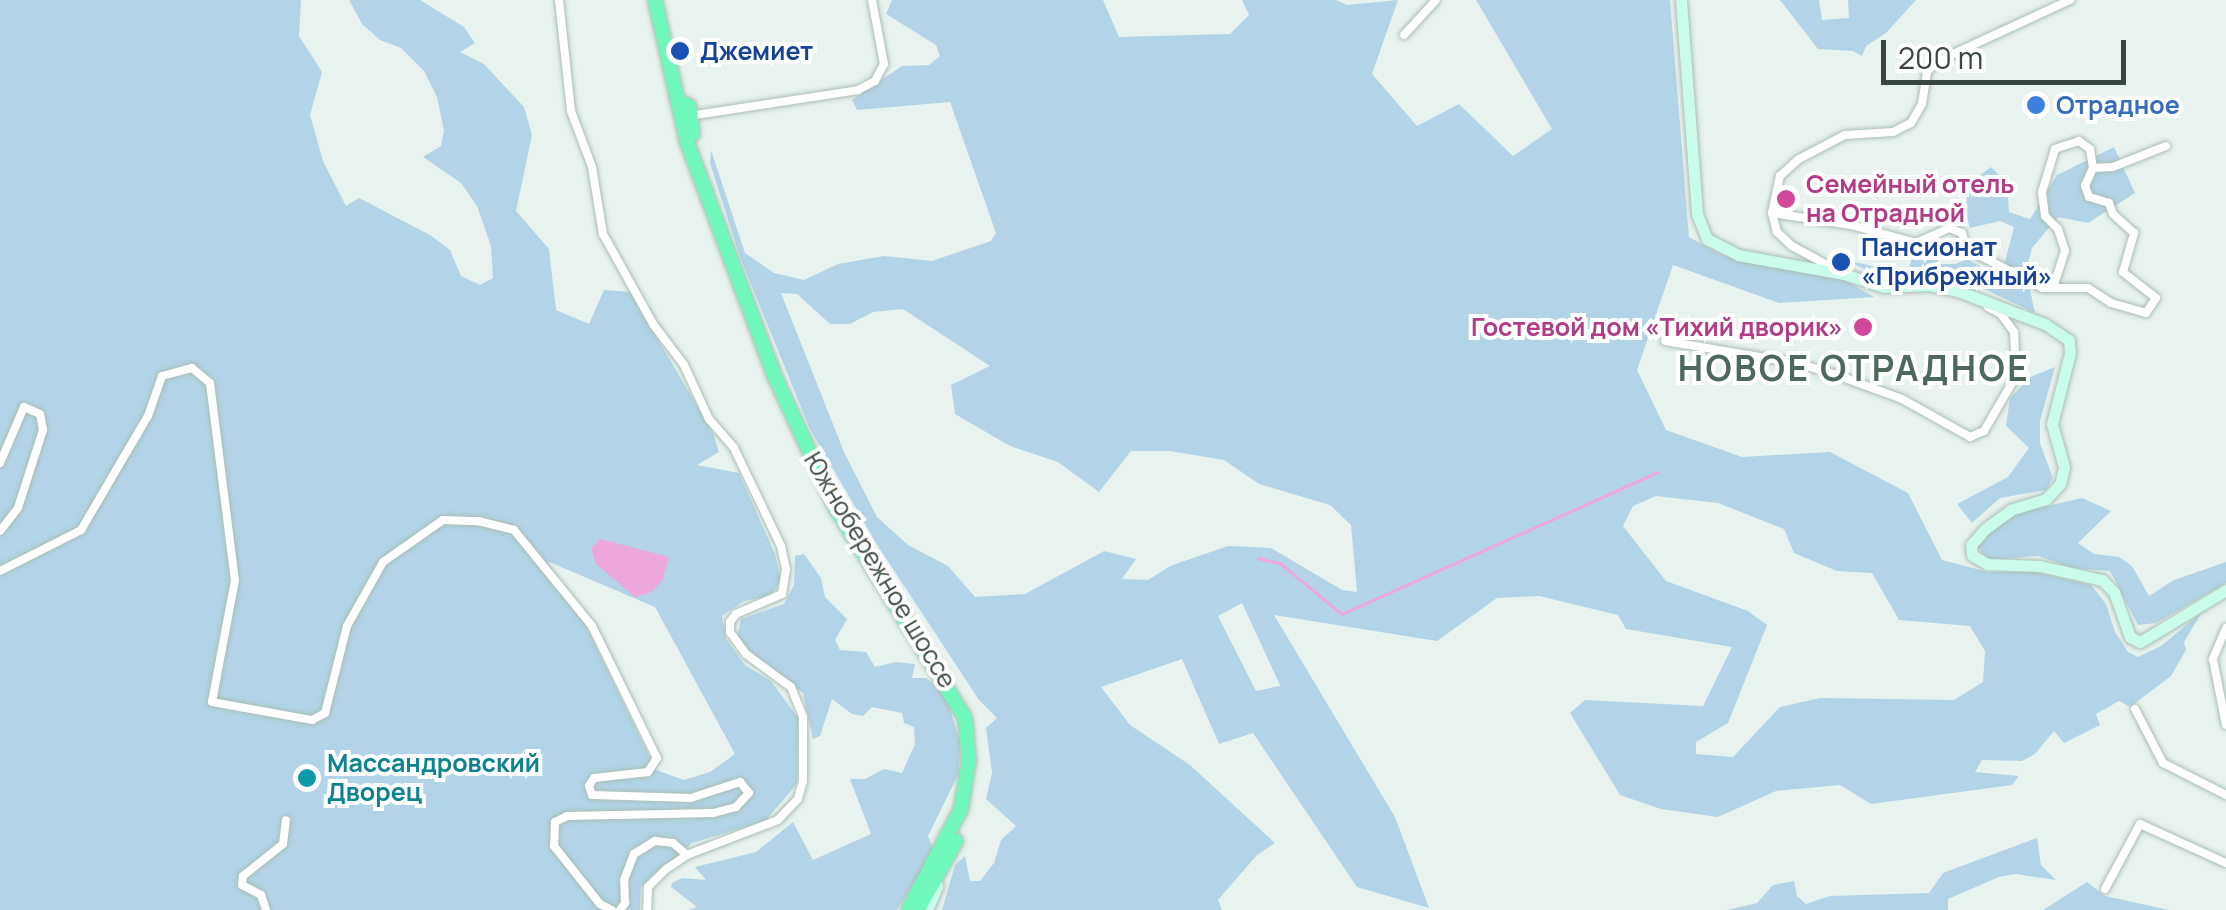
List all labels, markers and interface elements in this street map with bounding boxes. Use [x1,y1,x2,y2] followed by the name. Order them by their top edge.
[1886,20,2131,82] scale bar
[700,36,813,66] place label: Джемиет
[1898,37,1983,78] text: 200 m
[669,40,691,62] marker: Джемиет
[2056,90,2180,120] place label: Отрадное
[2025,94,2047,116] marker: Отрадное
[1806,170,2015,229] place label: Семейный отель на Отрадной
[1775,188,1797,210] marker: Семейный отель на Отрадной
[1861,233,2052,292] place label: Пансионат «Прибрежный»
[1830,251,1852,273] marker: Пансионат «Прибрежный»
[1471,312,1843,342] place label: Гостевой дом «Тихий дворик»
[1852,316,1874,338] marker: Гостевой дом «Тихий дворик»
[1678,347,2030,389] district label: НОВОЕ ОТРАДНОЕ
[798,447,962,693] street label: Южнобережное шоссе
[327,749,540,808] place label: Массандровский Дворец
[296,767,318,789] marker: Массандровский Дворец

